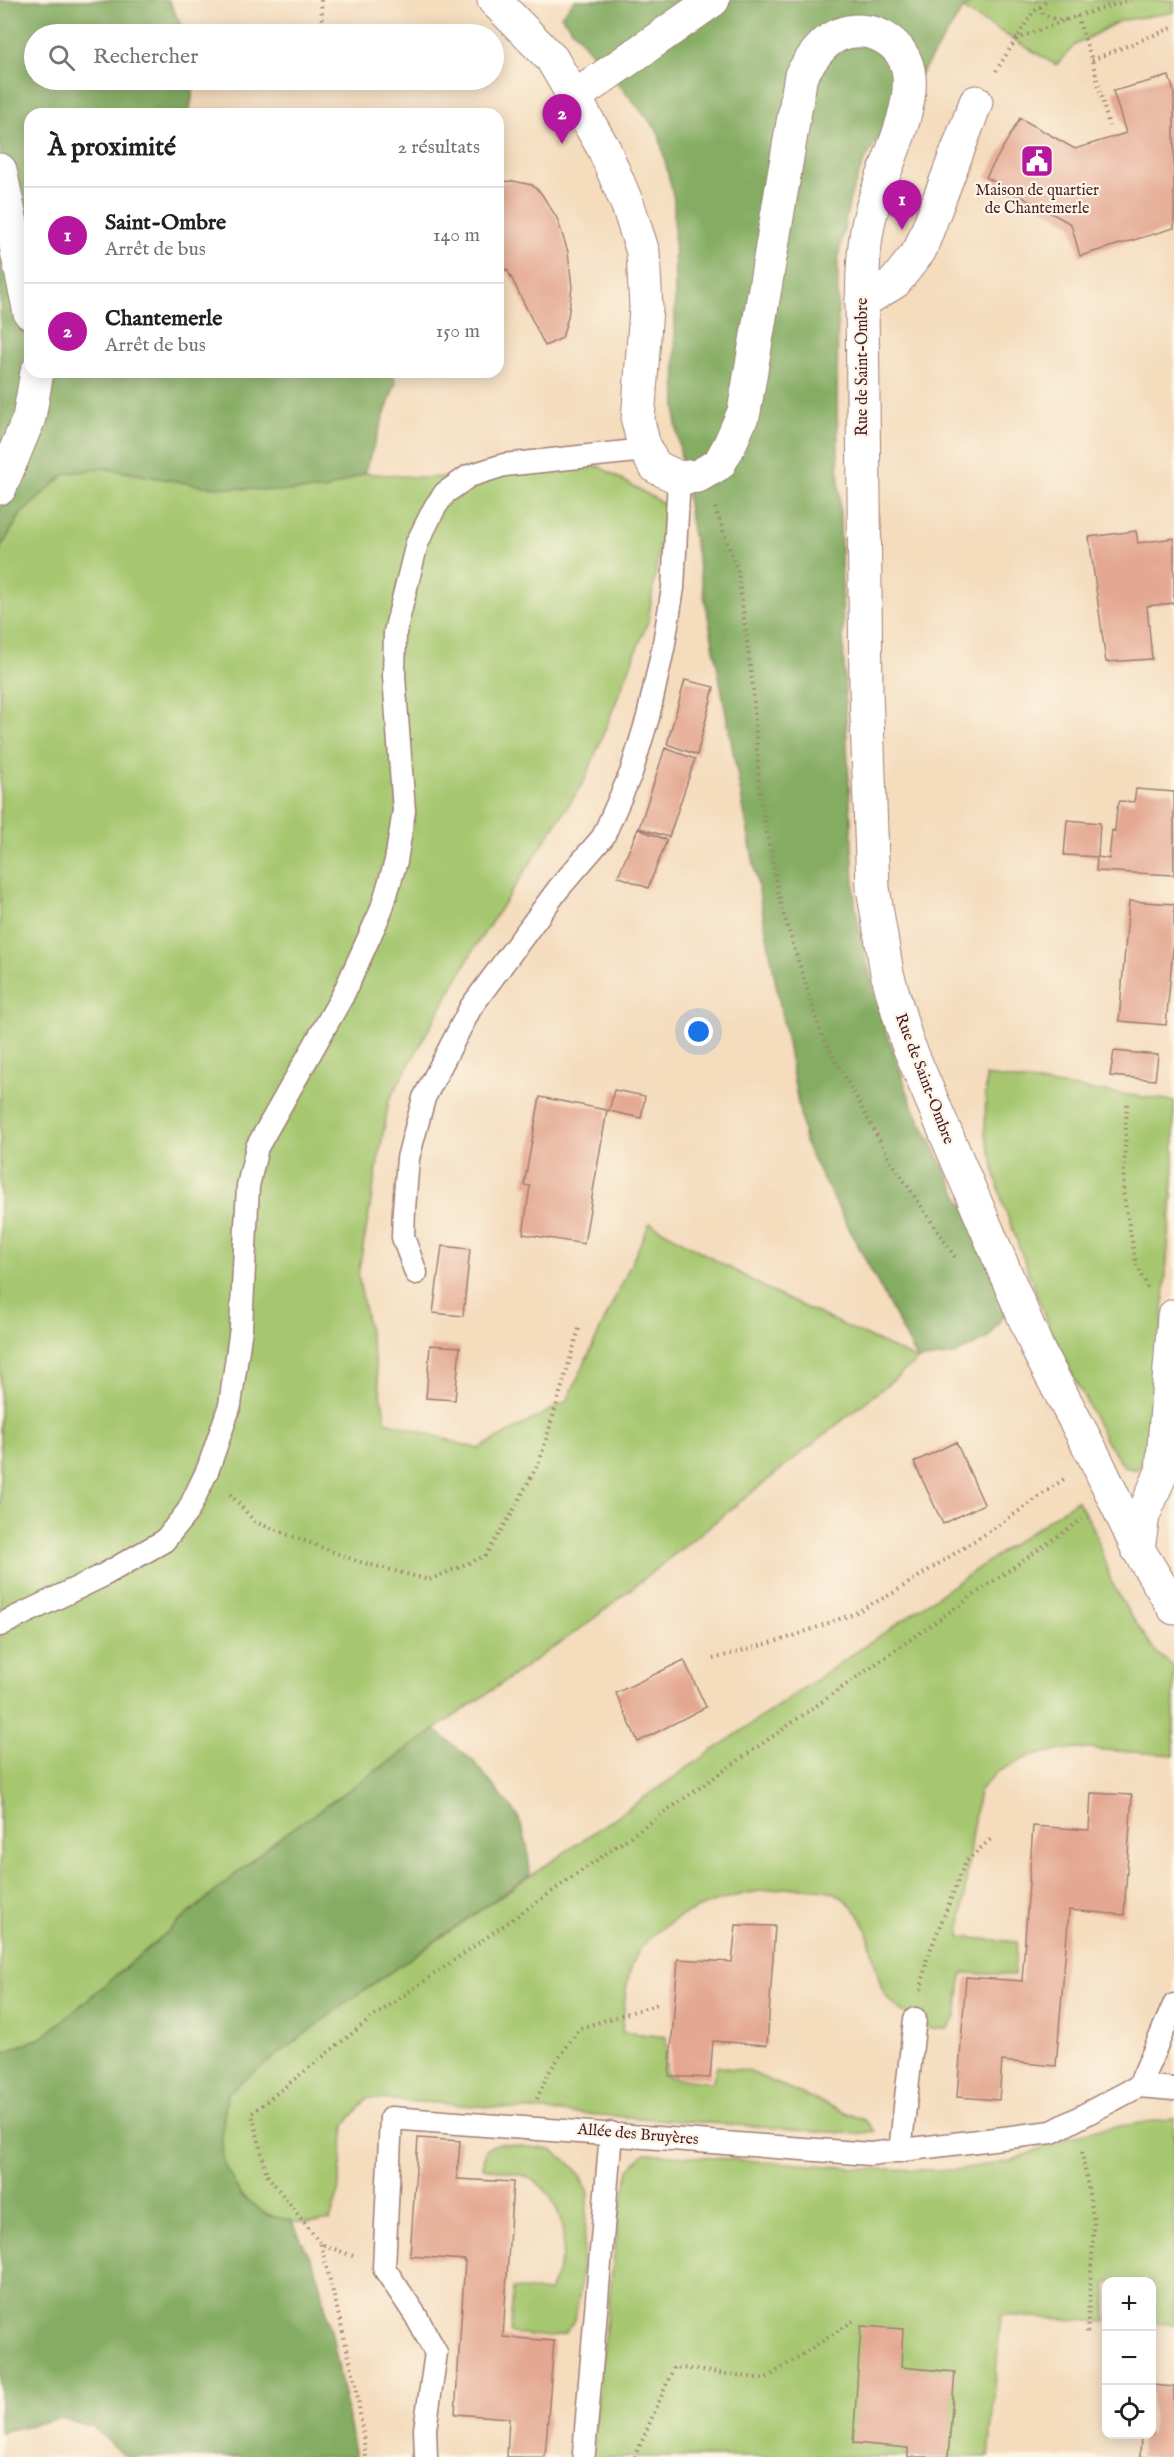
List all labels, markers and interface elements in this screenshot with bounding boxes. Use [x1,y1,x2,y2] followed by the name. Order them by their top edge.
[24,24,504,90] search box
[45,41,78,74] icon: search
[93,43,198,71] text: Rechercher
[542,94,582,144] pin: 2
[48,131,176,164] text: À proximité
[397,135,480,160] text: 2 résultats
[1019,143,1055,179] public building icon: Maison de quartier de Chantemerle
[882,180,922,230] pin: 1
[975,181,1099,219] place label: Maison de quartier de Chantemerle
[105,209,226,237] text: Saint-Ombre
[64,223,71,248] text: 1
[433,223,480,248] text: 140 m
[105,237,206,262] text: Arrêt de bus
[853,298,873,436] street label: Rue de Saint-Ombre
[105,305,222,333] text: Chantemerle
[63,319,72,344] text: 2
[436,319,480,344] text: 150 m
[105,333,206,358] text: Arrêt de bus
[890,1011,958,1147] street label: Rue de Saint-Ombre
[684,1017,713,1046] your location
[576,2120,700,2150] street label: Allée des Bruyères
[1102,2277,1156,2439] map controls
[1102,2277,1156,2331] button: +
[1102,2331,1156,2385] button: −
[1102,2385,1156,2439] button: locate

